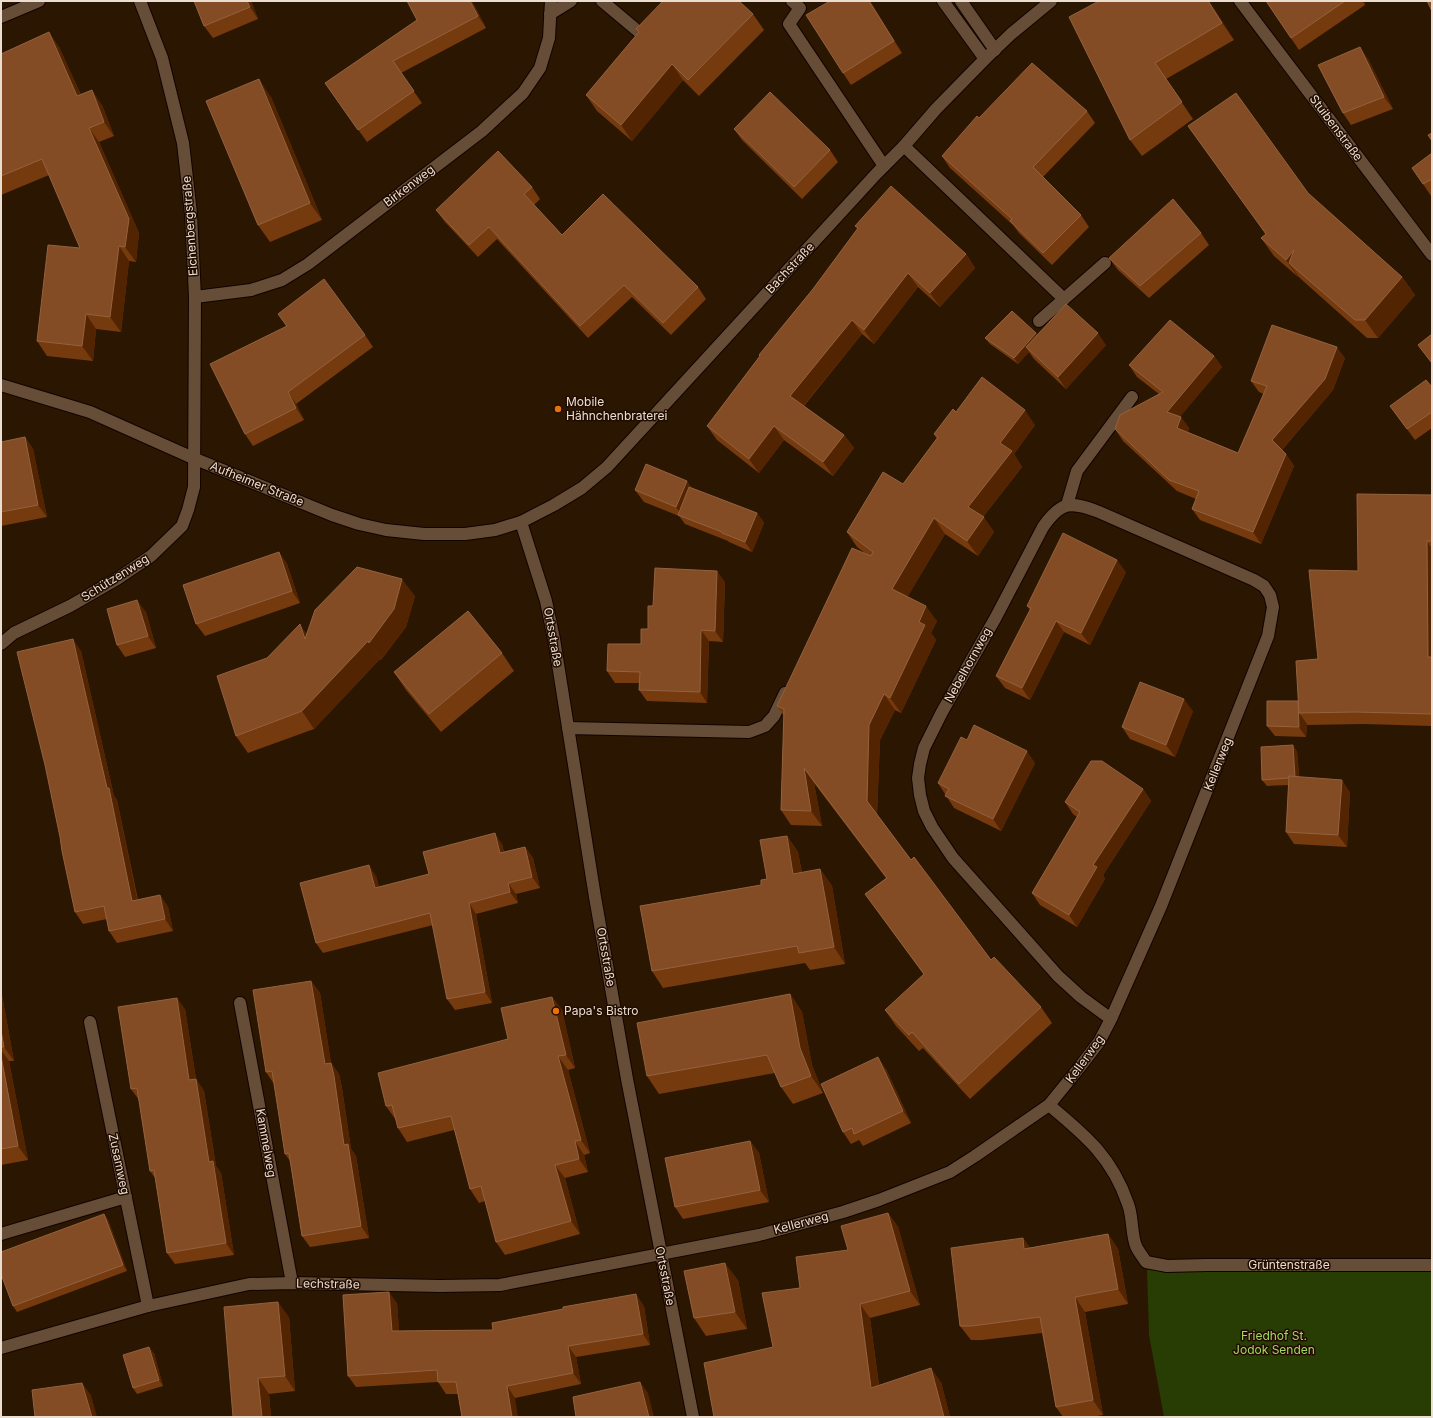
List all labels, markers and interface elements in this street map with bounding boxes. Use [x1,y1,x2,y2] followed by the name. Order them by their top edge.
[1307,92,1366,164] street label: Stuibenstraße
[380,162,437,210] street label: Birkenweg
[179,176,200,276] street label: Eichenbergstraße
[762,239,817,296] street label: Bachstraße
[566,394,668,423] place label: Mobile Hähnchenbraterei
[553,404,563,414] marker: Mobile Hähnchenbraterei
[208,458,306,509] street label: Aufheimer Straße
[78,551,151,604] street label: Schützenweg
[541,606,566,668] street label: Ortsstraße
[941,625,994,705] street label: Nebelhornweg
[1200,735,1235,793] street label: Kellerweg
[594,926,619,988] street label: Ortsstraße
[564,1003,638,1018] place label: Papa's Bistro
[551,1006,561,1016] marker: Papa's Bistro
[1062,1032,1107,1086] street label: Kellerweg
[253,1107,280,1179] street label: Kammelweg
[106,1132,133,1196] street label: Zusamweg
[772,1208,830,1237] street label: Kellerweg
[652,1245,679,1307] street label: Ortsstraße
[1248,1257,1330,1272] street label: Grüntenstraße
[296,1275,360,1292] street label: Lechstraße
[1233,1328,1315,1357] park label: Friedhof St. Jodok Senden

